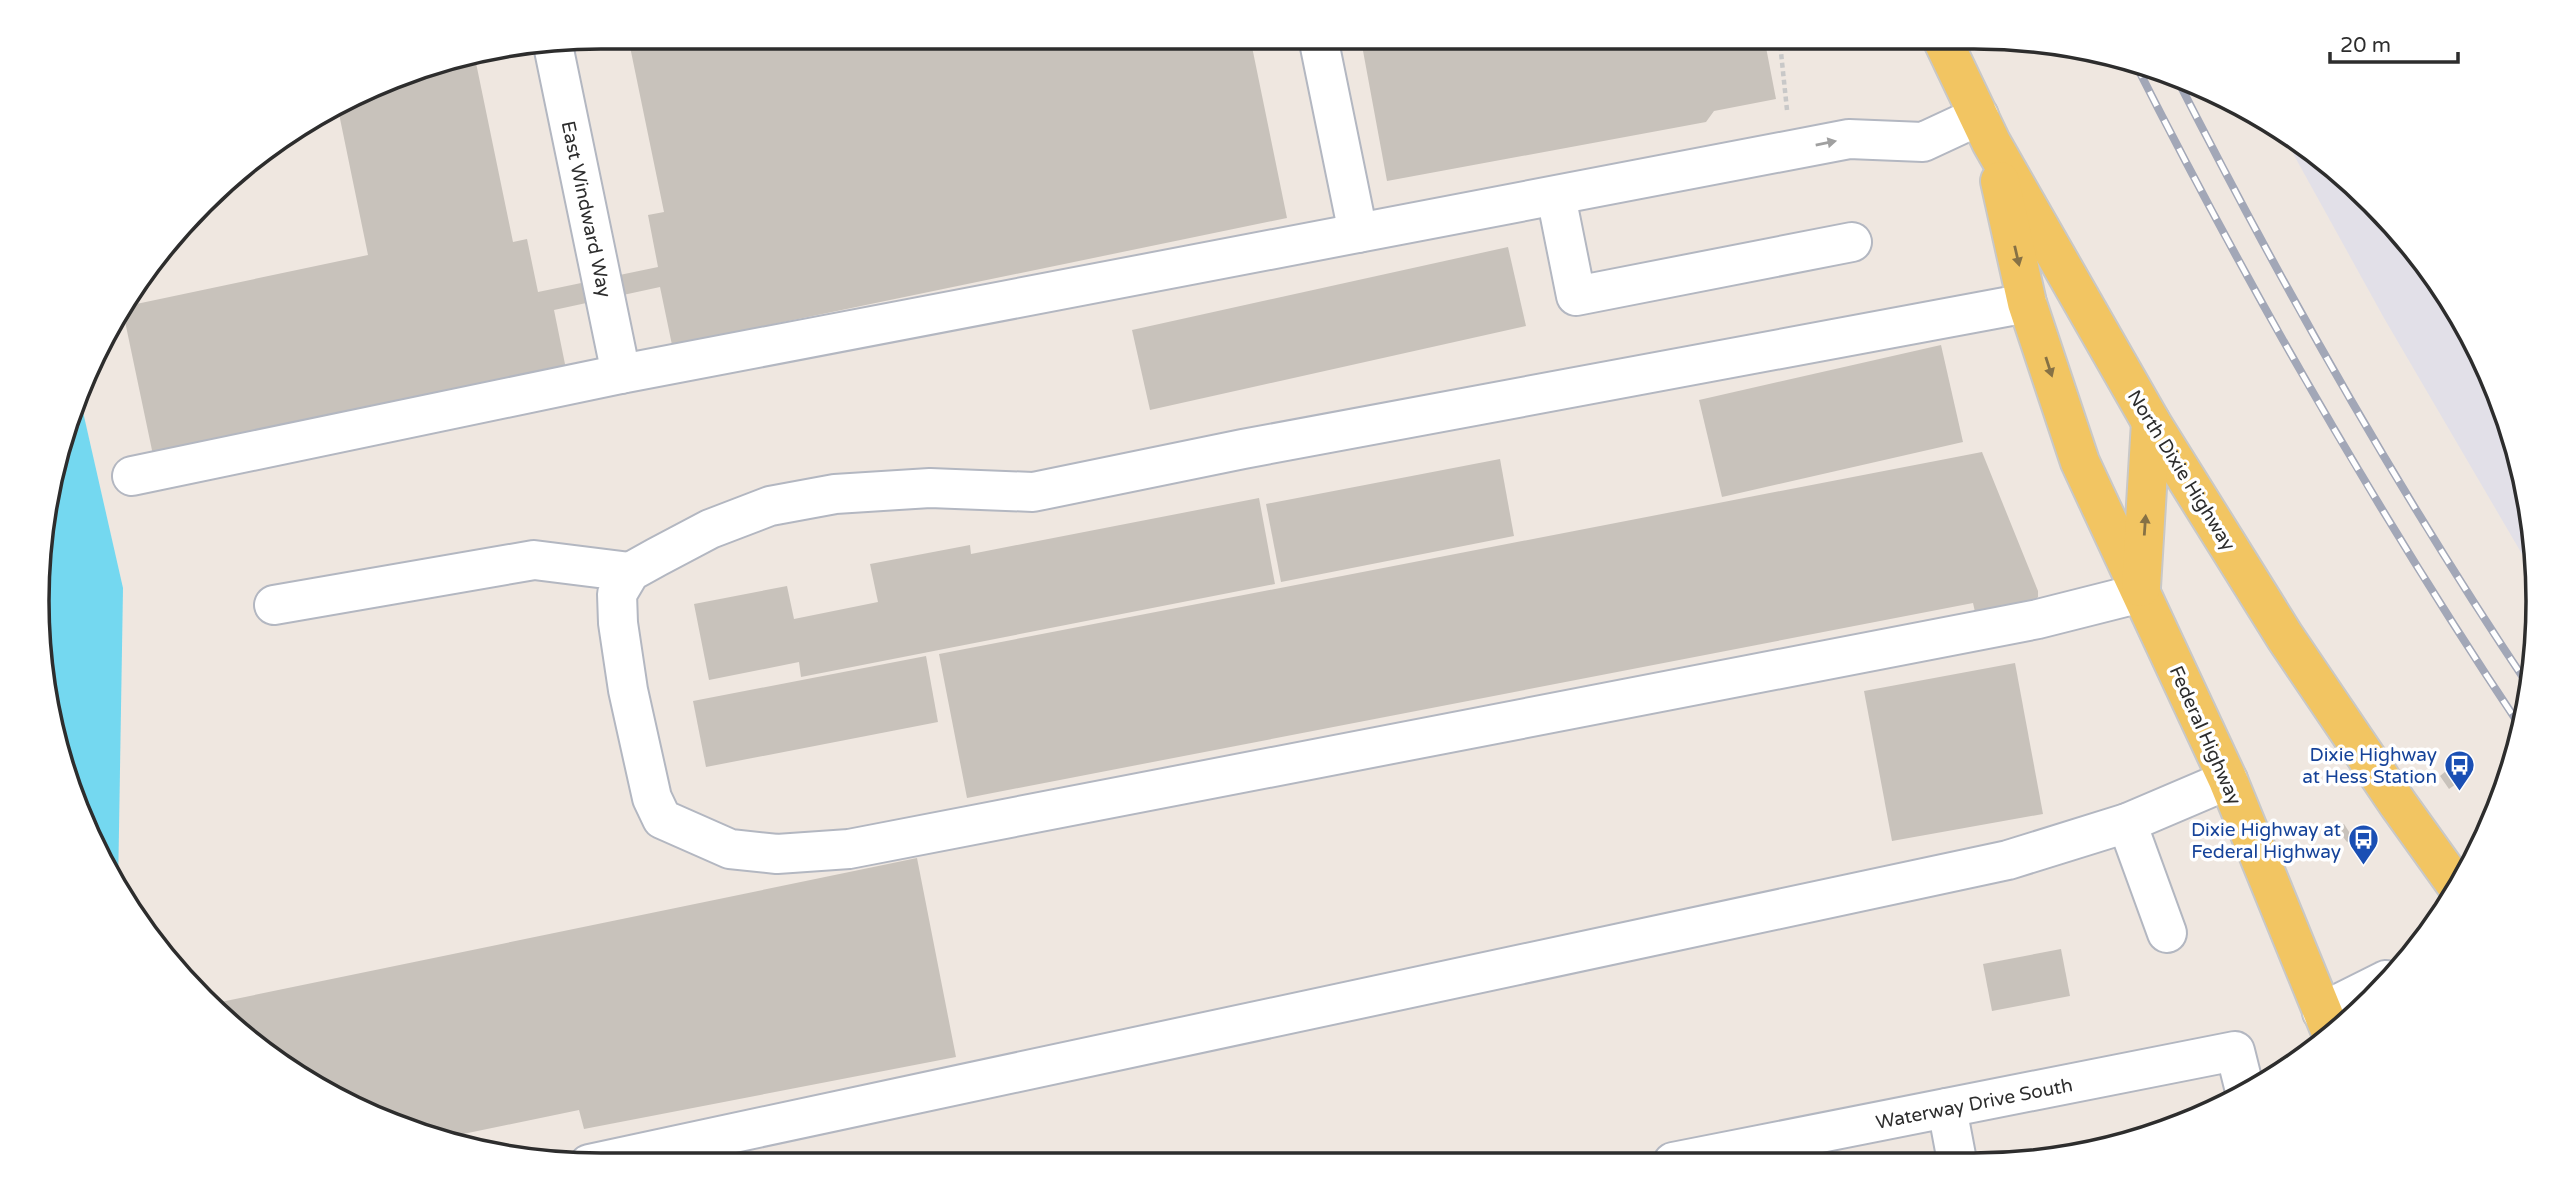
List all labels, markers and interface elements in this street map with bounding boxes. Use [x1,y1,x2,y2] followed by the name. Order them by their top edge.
[2330,21,2458,65] scale bar
[2340,33,2391,58] text: 20 m
[557,119,615,299] street label: East Windward Way
[1815,138,1837,149] one-way arrow
[2012,245,2023,267] one-way arrow
[2044,357,2055,378] one-way arrow
[2123,386,2240,555] street label: North Dixie Highway
[2139,514,2150,536] one-way arrow
[2165,662,2246,808] street label: Federal Highway
[2302,744,2437,788] place label: Dixie Highway at Hess Station
[2443,748,2477,792] bus stop icon: Dixie Highway at Hess Station
[2191,819,2341,863] place label: Dixie Highway at Federal Highway
[2347,823,2381,867] bus stop icon: Dixie Highway at Federal Highway
[1874,1074,2074,1134] street label: Waterway Drive South

